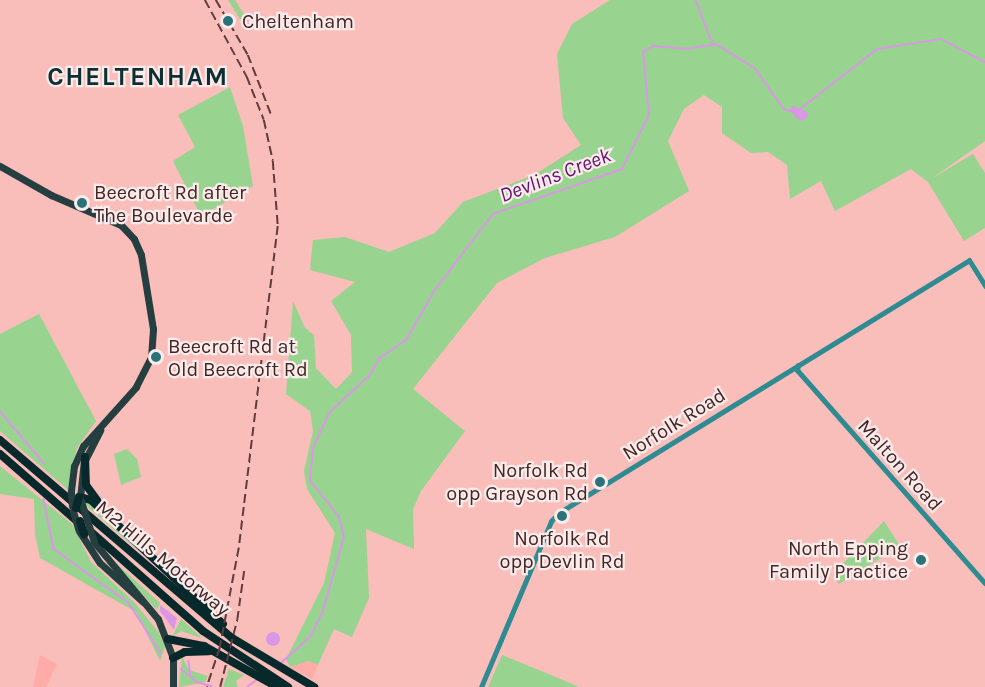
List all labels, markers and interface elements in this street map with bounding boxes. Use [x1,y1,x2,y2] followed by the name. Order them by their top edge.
[242,9,354,33] place label: Cheltenham
[219,12,237,30] marker: Cheltenham
[47,61,229,93] district label: CHELTENHAM
[496,142,614,208] water label: Devlins Creek
[94,180,246,227] place label: Beecroft Rd after The Boulevarde
[75,196,89,210] marker: Beecroft Rd after The Boulevarde
[168,334,308,381] place label: Beecroft Rd at Old Beecroft Rd
[149,350,163,364] marker: Beecroft Rd at Old Beecroft Rd
[618,383,730,465] street label: Norfolk Road
[853,414,947,516] street label: Malton Road
[446,458,588,505] place label: Norfolk Rd opp Grayson Rd
[593,475,607,489] marker: Norfolk Rd opp Grayson Rd
[91,495,235,621] street label: M2 Hills Motorway
[555,509,569,523] marker: Norfolk Rd opp Devlin Rd
[499,526,625,573] place label: Norfolk Rd opp Devlin Rd
[769,536,908,583] place label: North Epping Family Practice
[912,551,930,569] marker: North Epping Family Practice

